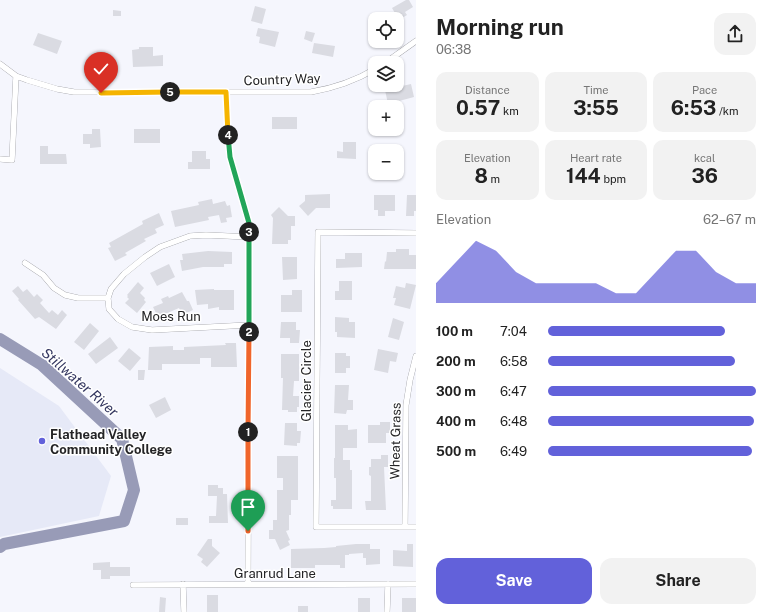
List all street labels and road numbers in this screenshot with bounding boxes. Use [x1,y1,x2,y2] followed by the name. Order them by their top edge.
[243,71,321,88] street label: Country Way
[141,309,201,324] street label: Moes Run
[299,340,314,422] street label: Glacier Circle
[387,402,404,480] street label: Wheat Grass
[234,566,316,581] street label: Granrud Lane

